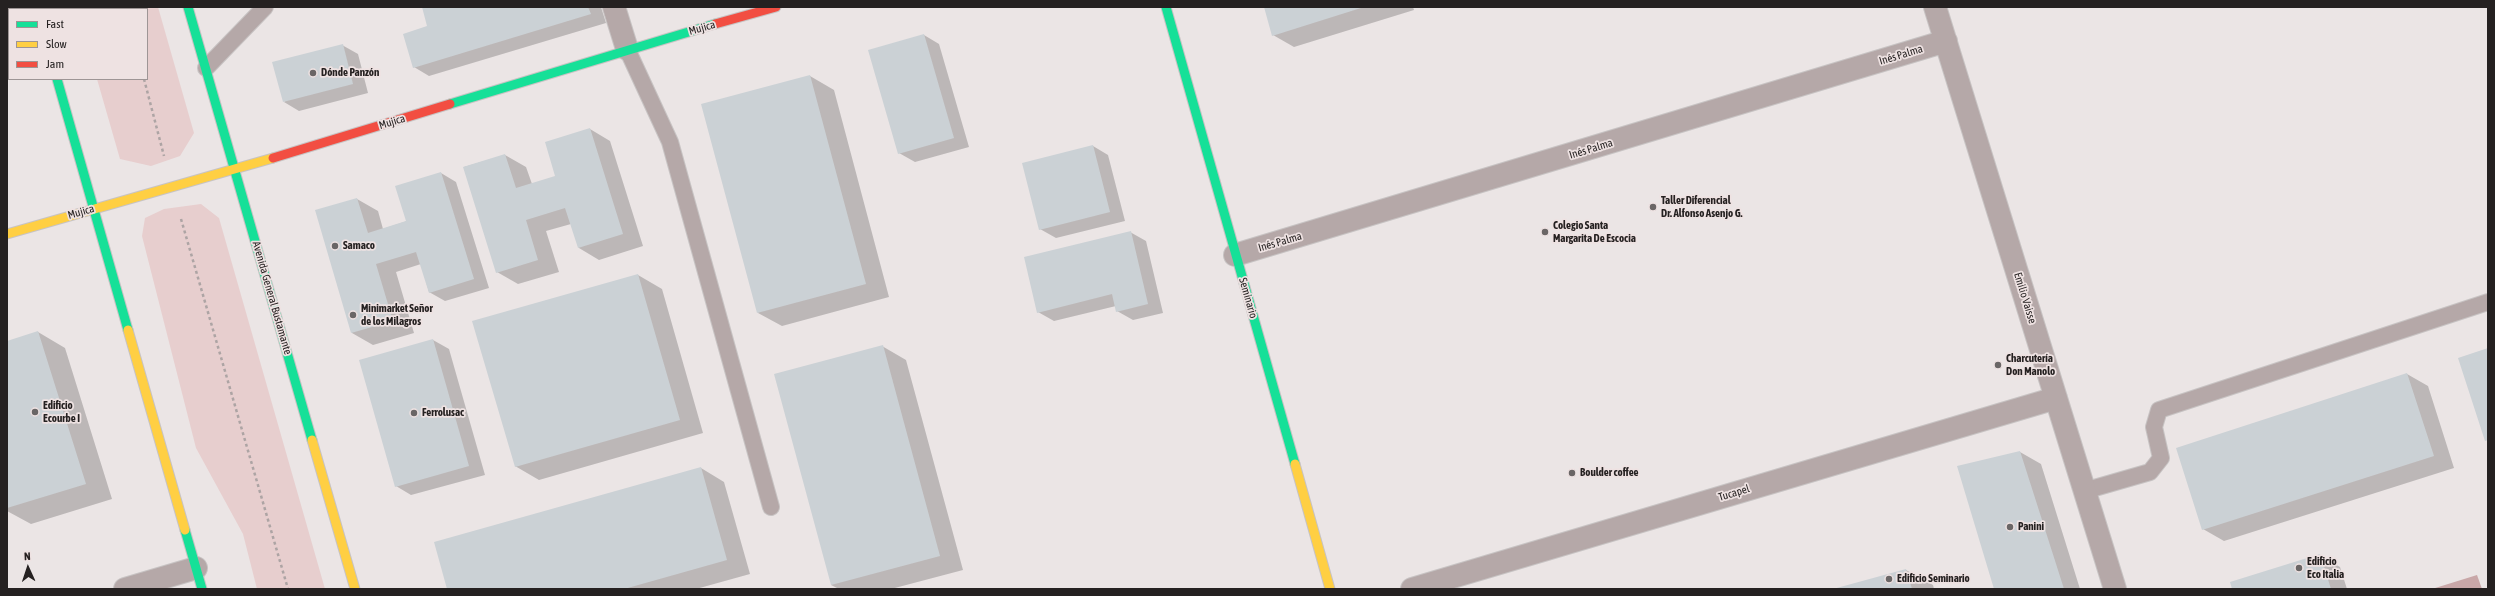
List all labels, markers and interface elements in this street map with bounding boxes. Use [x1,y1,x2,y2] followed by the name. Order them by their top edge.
[8,8,148,80] legend
[46,17,64,31] text: Fast
[687,18,717,38] street label: Mujica
[46,37,67,51] text: Slow
[1878,42,1924,68] street label: Inés Palma
[46,57,64,71] text: Jam
[321,66,379,80] place label: Dónde Panzón
[308,68,318,78] marker: Dónde Panzón
[377,112,407,132] street label: Mujica
[1568,136,1614,162] street label: Inés Palma
[1661,194,1742,220] place label: Taller Diferencial Dr. Alfonso Asenjo G.
[66,202,96,222] street label: Mujica
[1648,202,1658,212] marker: Taller Diferencial Dr. Alfonso Asenjo G.
[1553,219,1636,245] place label: Colegio Santa Margarita De Escocia
[1540,227,1550,237] marker: Colegio Santa Margarita De Escocia
[1257,229,1303,255] street label: Inés Palma
[343,239,375,253] place label: Samaco
[249,240,295,356] street label: Avenida General Bustamante
[330,241,340,251] marker: Samaco
[2011,271,2039,325] street label: Emilio Vaisse
[1236,276,1260,320] street label: Seminario
[361,302,433,328] place label: Minimarket Señor de los Milagros
[348,310,358,320] marker: Minimarket Señor de los Milagros
[2006,352,2055,378] place label: Charcutería Don Manolo
[1993,360,2003,370] marker: Charcutería Don Manolo
[43,399,80,425] place label: Edificio Ecourbe I
[422,406,464,420] place label: Ferrolusac
[30,407,40,417] marker: Edificio Ecourbe I
[409,408,419,418] marker: Ferrolusac
[1580,466,1639,480] place label: Boulder coffee
[1567,468,1577,478] marker: Boulder coffee
[1717,482,1751,504] street label: Tucapel
[2018,520,2044,534] place label: Panini
[2005,522,2015,532] marker: Panini
[8,548,48,588] north arrow
[24,550,31,562] text: N
[2307,555,2344,581] place label: Edificio Eco Italia
[2294,563,2304,573] marker: Edificio Eco Italia
[1897,572,1970,586] place label: Edificio Seminario
[1884,574,1894,584] marker: Edificio Seminario

